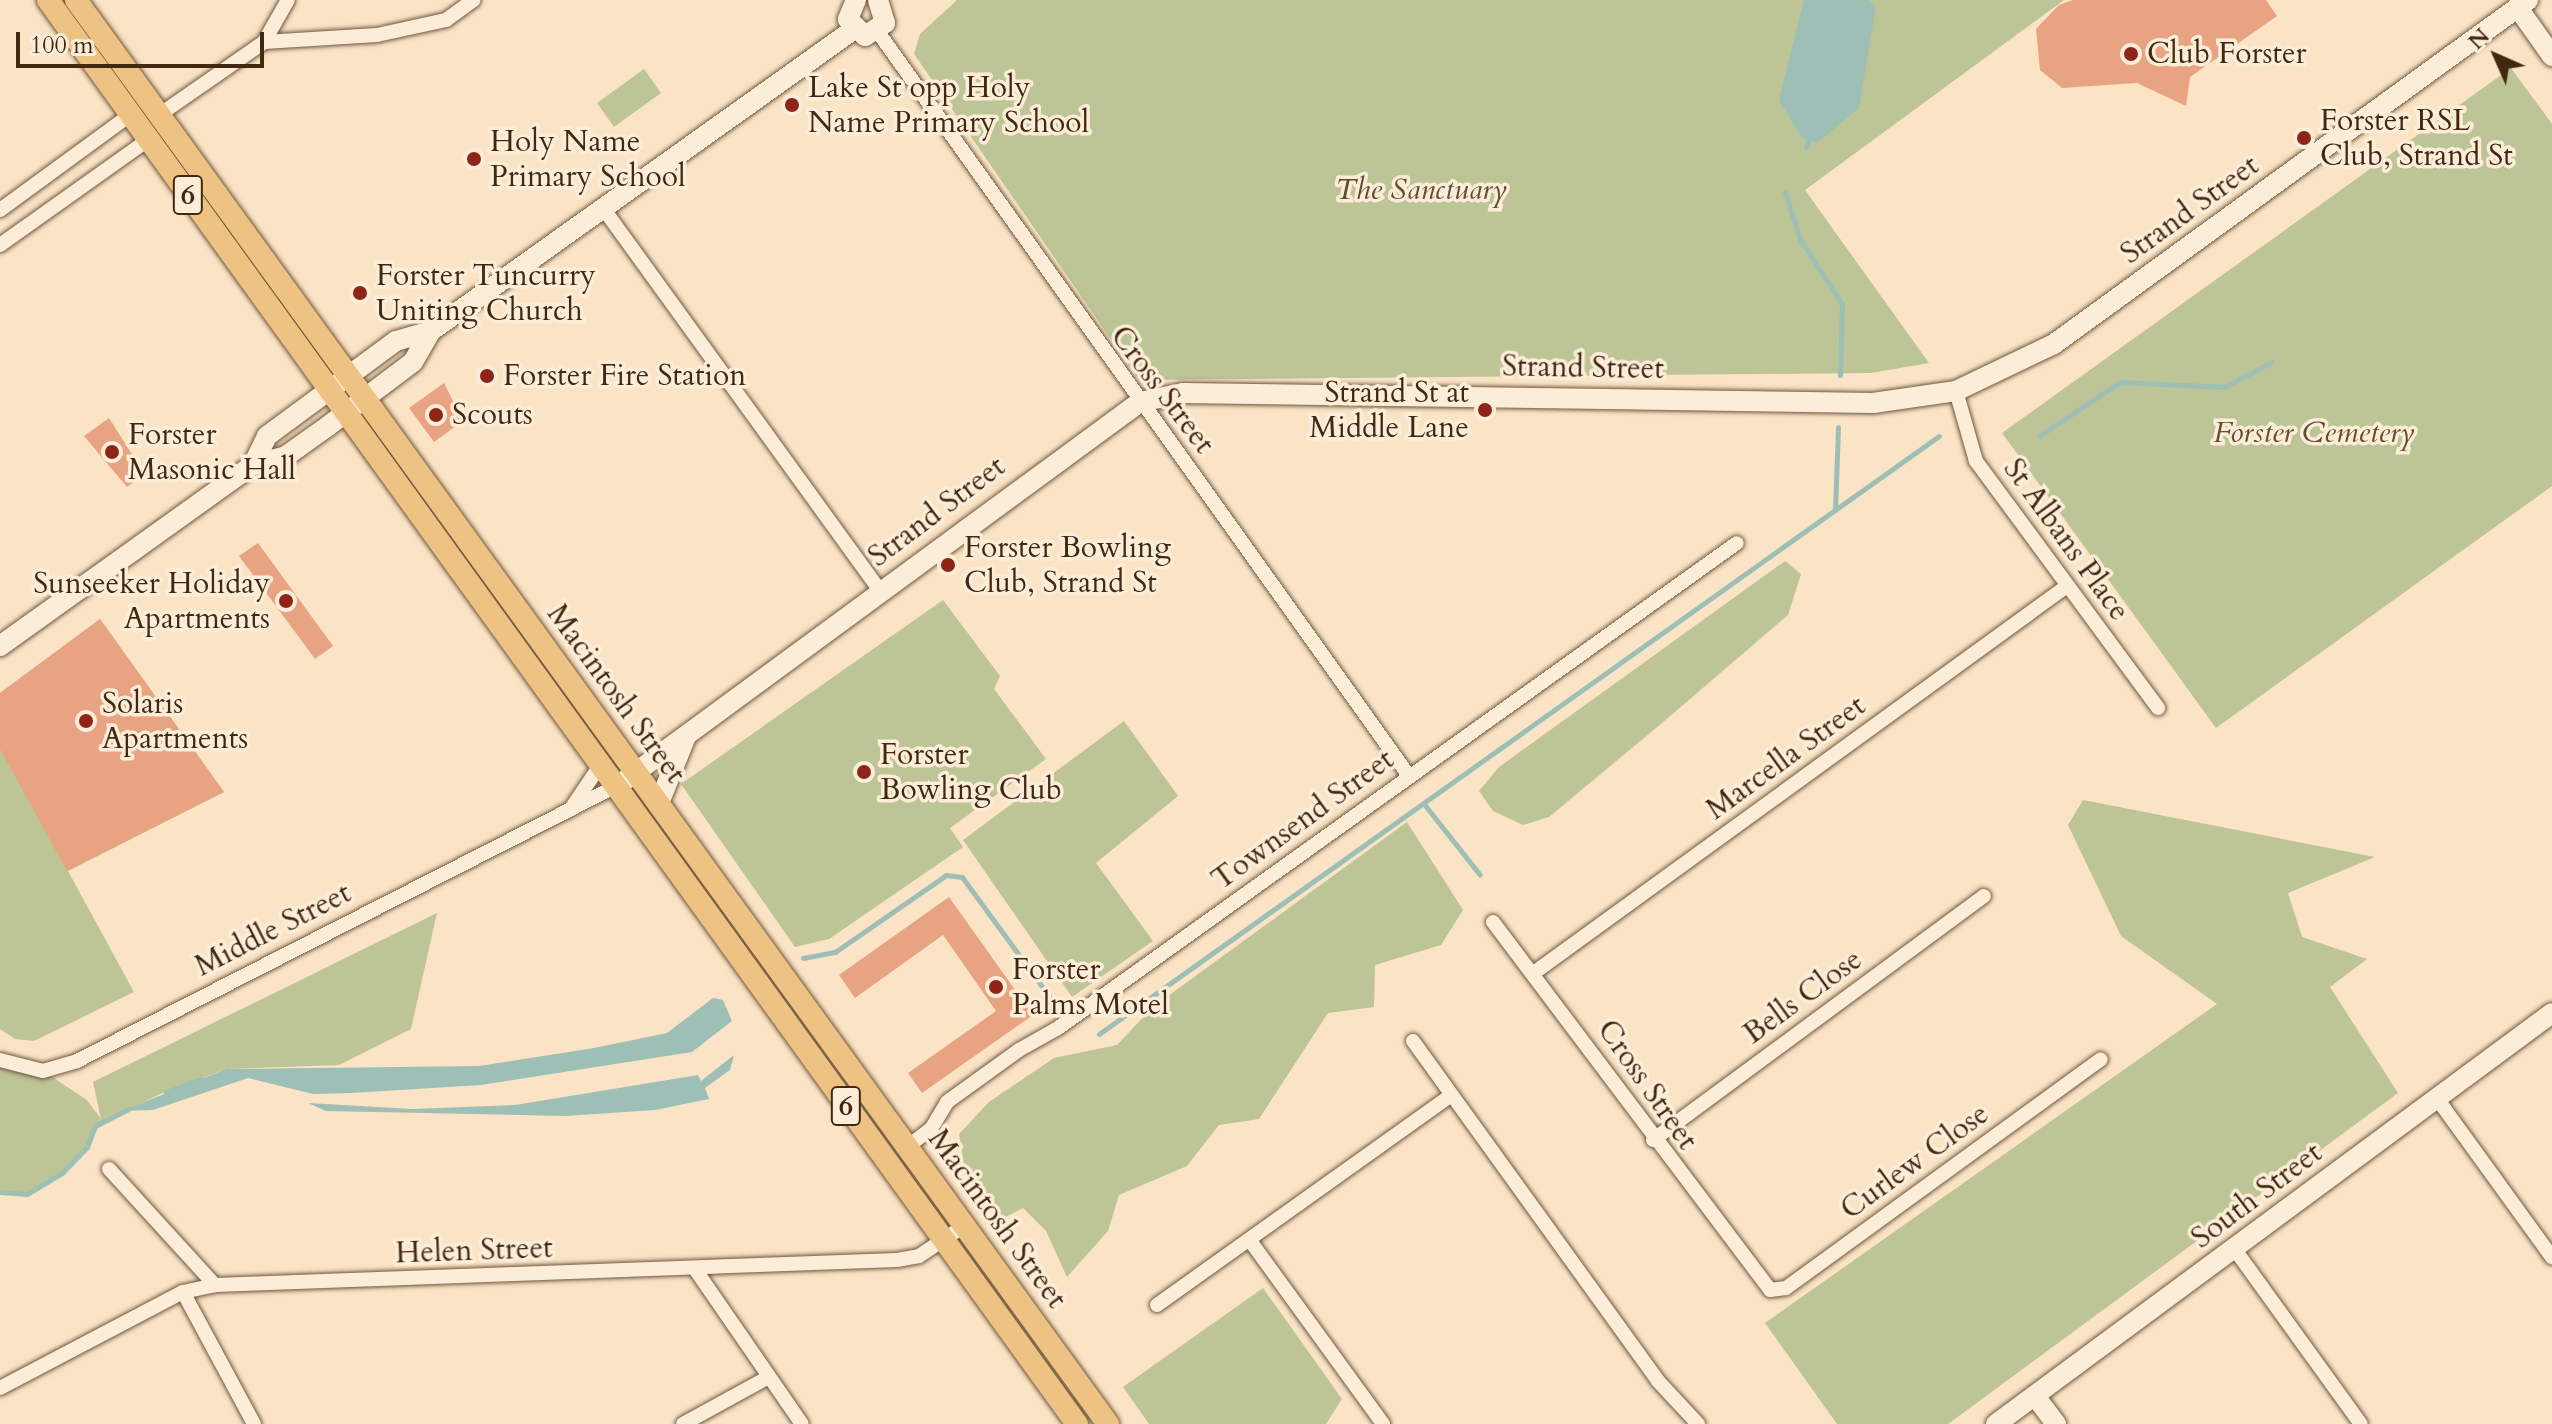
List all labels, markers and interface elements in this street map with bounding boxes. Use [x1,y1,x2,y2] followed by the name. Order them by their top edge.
[20,16,268,66] scale bar
[2456,16,2536,96] north arrow
[2462,22,2496,56] text: N
[30,29,94,62] text: 100 m
[2147,36,2307,72] place label: Club Forster
[2122,45,2140,63] marker: Club Forster
[808,70,1089,140] place label: Lake St opp Holy Name Primary School
[783,96,801,114] marker: Lake St opp Holy Name Primary School
[2320,103,2513,174] place label: Forster RSL Club, Strand St
[490,124,686,194] place label: Holy Name Primary School
[2295,129,2313,147] marker: Forster RSL Club, Strand St
[2114,148,2266,272] street label: Strand Street
[465,150,483,168] marker: Holy Name Primary School
[172,171,204,219] road number: 6
[1335,172,1507,208] park label: The Sanctuary
[376,258,596,328] place label: Forster Tuncurry Uniting Church
[351,284,369,302] marker: Forster Tuncurry Uniting Church
[1102,319,1222,461] street label: Cross Street
[1502,349,1664,387] street label: Strand Street
[503,358,746,394] place label: Forster Fire Station
[478,367,496,385] marker: Forster Fire Station
[1309,375,1469,446] place label: Strand St at Middle Lane
[452,397,533,433] place label: Scouts
[1476,401,1494,419] marker: Strand St at Middle Lane
[427,406,445,424] marker: Scouts
[2214,415,2414,451] park label: Forster Cemetery
[128,417,296,488] place label: Forster Masonic Hall
[103,443,121,461] marker: Forster Masonic Hall
[862,449,1012,575] street label: Strand Street
[1995,452,2137,628] street label: St Albans Place
[964,530,1171,600] place label: Forster Bowling Club, Strand St
[939,556,957,574] marker: Forster Bowling Club, Strand St
[33,566,270,636] place label: Sunseeker Holiday Apartments
[277,592,295,610] marker: Sunseeker Holiday Apartments
[539,597,693,791] street label: Macintosh Street
[102,686,248,756] place label: Solaris Apartments
[1699,688,1873,828] street label: Marcella Street
[77,712,95,730] marker: Solaris Apartments
[880,737,1062,808] place label: Forster Bowling Club
[1205,742,1401,898] street label: Townsend Street
[855,763,873,781] marker: Forster Bowling Club
[189,875,357,985] street label: Middle Street
[1737,942,1869,1052] street label: Bells Close
[1012,952,1169,1022] place label: Forster Palms Motel
[987,978,1005,996] marker: Forster Palms Motel
[1589,1013,1705,1157] street label: Cross Street
[830,1082,862,1130] road number: 6
[1834,1096,1996,1228] street label: Curlew Close
[920,1122,1074,1316] street label: Macintosh Street
[2185,1135,2329,1257] street label: South Street
[395,1230,553,1272] street label: Helen Street

